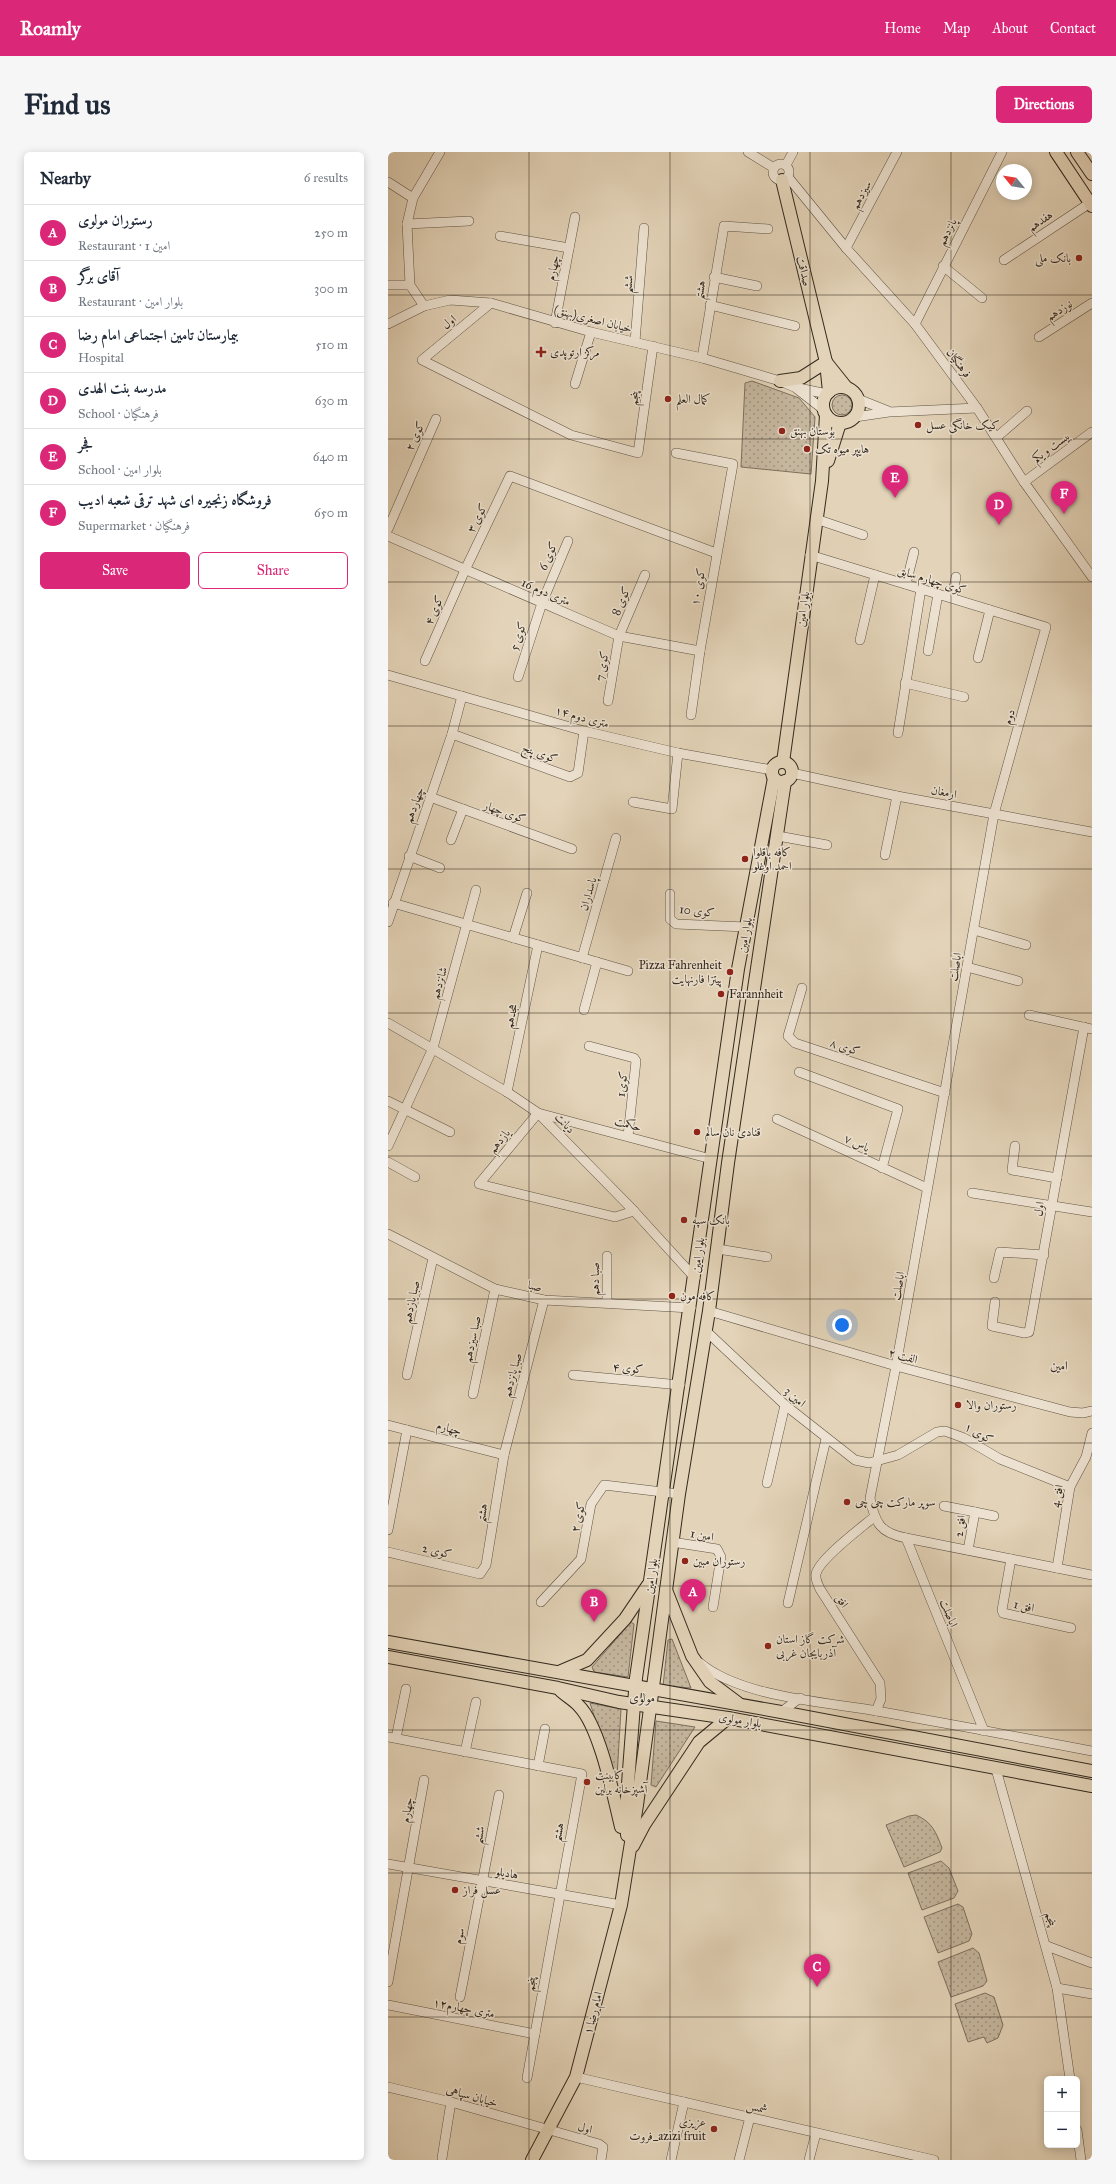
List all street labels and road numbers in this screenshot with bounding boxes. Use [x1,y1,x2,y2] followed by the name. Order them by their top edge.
[848,178,878,214] street label: سیزدهم
[1025,208,1057,238] street label: هفدهم
[934,215,964,250] street label: پانزدهم
[544,254,566,283] street label: چهارم
[793,254,815,288] street label: صداقت
[620,274,641,294] street label: ششم
[692,280,713,301] street label: هشتم
[1043,296,1077,327] street label: نوزدهم
[552,303,634,336] street label: خیابان اصغری(بهنق)
[439,312,460,333] street label: اول
[943,346,974,381] street label: فرهنگیان
[626,389,646,407] street label: پنجم
[402,419,429,453] street label: کوی ۲
[1029,428,1075,469] street label: بیست و یکم
[464,501,491,535] street label: کوی ۳
[536,539,561,573] street label: کوی 6
[895,563,968,601] street label: کوی چهارم سابق
[688,567,709,607] street label: کوی ۱۰
[518,575,573,612] street label: 16 متری دوم
[609,584,634,618] street label: کوی 8
[794,590,812,628] street label: بلوار امین
[422,593,447,627] street label: کوی ۴
[507,620,530,652] street label: کوی 5
[592,650,613,682] street label: کوی 7
[552,703,611,735] street label: ۱۴ متری دوم
[1000,708,1022,727] street label: دوم
[519,740,560,770] street label: کوی پنج
[930,783,958,801] street label: ارمغان
[401,785,431,826] street label: چهاردهم
[481,798,528,827] street label: کوی چهار
[577,875,602,913] street label: پاسداران
[679,902,715,921] street label: کوی 10
[735,916,755,954] street label: بلوار امین
[946,951,964,982] street label: اباصلت
[428,965,454,1002] street label: شانزدهم
[502,1002,524,1031] street label: هجدهم
[828,1036,862,1059] street label: کوی ۸
[613,1070,632,1098] street label: کوی1
[551,1110,578,1137] street label: دیانت
[613,1114,643,1134] street label: حکمت
[485,1126,516,1158] street label: یازدهم
[842,1131,873,1156] street label: یاس ۷
[1031,1200,1048,1218] street label: اول
[689,1236,707,1274] street label: بلوار امین
[588,1262,606,1296] street label: صبا دهم
[889,1270,907,1301] street label: اباصلت
[527,1278,543,1294] street label: صبا
[400,1279,426,1326] street label: صبا یازدهم
[460,1314,488,1364] street label: صبا سیزدهم
[887,1345,919,1367] street label: الفت ۲
[499,1351,528,1400] street label: صبا پانزدهم
[612,1360,644,1377] street label: کوی ۴
[781,1384,809,1410] street label: امین 3
[434,1418,463,1442] street label: چهارم
[962,1419,996,1448] street label: کوی ۱
[1048,1483,1067,1509] street label: افق 4
[568,1500,589,1534] street label: کوی ۲
[474,1503,495,1524] street label: هشتم
[952,1514,970,1538] street label: افق 2
[689,1526,715,1544] street label: امین 1
[421,1541,453,1562] street label: کوی 2
[642,1557,660,1595] street label: بلوار امین
[832,1592,852,1611] street label: افق
[937,1597,961,1629] street label: اباصلت
[1012,1597,1036,1616] street label: افق 1
[717,1709,763,1732] street label: بلوار مولوی
[398,1796,420,1824] street label: چهارم
[549,1821,572,1844] street label: هشتم
[470,1825,493,1846] street label: ششم
[492,1864,519,1883] street label: هادیلو
[1038,1910,1060,1930] street label: پنجم
[451,1926,471,1946] street label: سوم
[523,1975,543,1993] street label: پنجم
[581,1990,609,2037] street label: امام رضا ۱
[431,1995,496,2025] street label: ۱۲متری چهارم
[444,2082,499,2111] street label: خیابان سپاهی
[745,2098,769,2118] street label: شمس
[576,2119,594,2138] street label: اول

